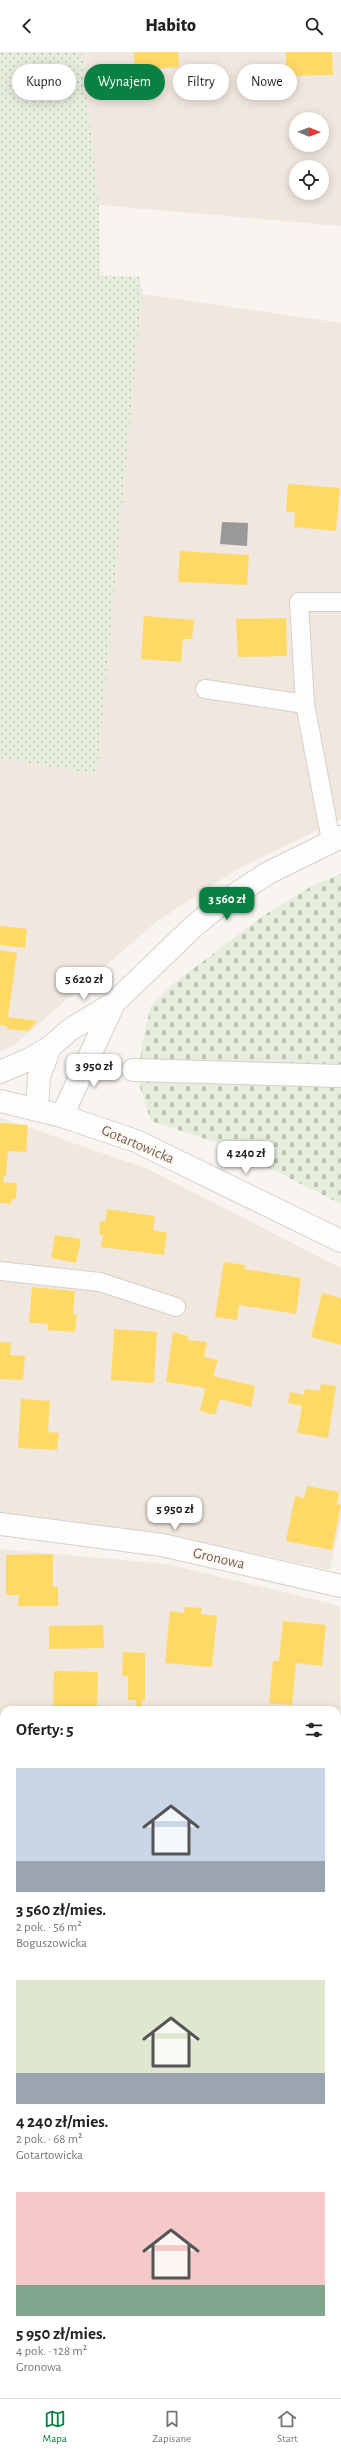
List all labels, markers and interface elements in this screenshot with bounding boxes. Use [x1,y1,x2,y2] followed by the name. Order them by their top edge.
[16,15,38,37] icon: back
[303,15,325,37] icon: search
[145,17,196,35] text: Habito
[12,64,76,100] chip: Kupno
[84,64,165,100] chip: Wynajem
[173,64,229,100] chip: Filtry
[237,64,297,100] chip: Nowe
[289,112,329,152] north arrow
[289,112,329,200] map controls
[289,160,329,200] button: locate
[186,887,268,921] pin: 3 560 zł
[208,893,246,906] text: 3 560 zł
[43,967,125,1001] pin: 5 620 zł
[65,973,103,986] text: 5 620 zł
[53,1054,135,1088] pin: 3 950 zł
[75,1060,113,1073] text: 3 950 zł
[99,1122,176,1166] street label: Gotartowicka
[205,1141,287,1175] pin: 4 240 zł
[226,1147,266,1160] text: 4 240 zł
[134,1497,216,1531] pin: 5 950 zł
[156,1503,194,1516] text: 5 950 zł
[192,1545,246,1572] street label: Gronowa
[303,1719,325,1741] icon: filters
[16,1721,74,1738] text: Oferty: 5
[135,1794,207,1866] icon: home
[16,1901,106,1918] text: 3 560 zł/mies.
[16,1921,82,1934] text: 2 pok. · 56 m²
[16,1937,87,1950] text: Boguszowicka
[135,2006,207,2078] icon: home
[16,2113,108,2130] text: 4 240 zł/mies.
[16,2133,83,2146] text: 2 pok. · 68 m²
[16,2149,83,2162] text: Gotartowicka
[135,2218,207,2290] icon: home
[16,2325,106,2342] text: 5 950 zł/mies.
[16,2345,87,2358] text: 4 pok. · 128 m²
[16,2361,61,2374] text: Gronowa
[43,2408,67,2445] tab: Mapa
[152,2408,191,2445] tab: Zapisane
[276,2408,298,2445] tab: Start

